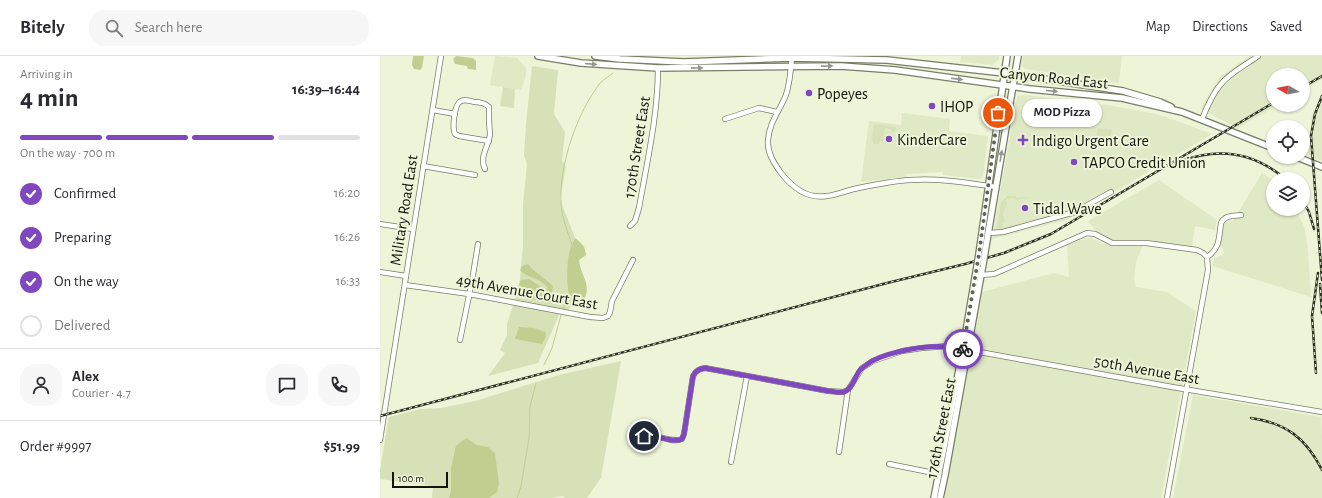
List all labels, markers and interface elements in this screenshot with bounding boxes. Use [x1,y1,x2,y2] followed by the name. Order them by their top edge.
[89,10,369,46] search box
[103,17,125,39] icon: search
[20,18,65,37] text: Bitely
[135,20,202,35] text: Search here
[1146,20,1170,34] text: Map
[1192,20,1248,34] text: Directions
[1270,20,1302,34] text: Saved
[585,60,597,67] one-way arrow
[821,63,834,69] one-way arrow
[999,64,1109,93] street label: Canyon Road East
[691,65,704,71] one-way arrow
[20,68,73,81] text: Arriving in
[1266,68,1310,112] north arrow
[1266,68,1310,216] map controls
[951,75,963,82] one-way arrow
[292,82,360,97] text: 16:39–16:44
[20,85,79,111] text: 4 min
[817,86,868,103] place label: Popeyes
[804,88,814,98] marker: Popeyes
[1046,88,1058,94] one-way arrow
[621,95,653,199] street label: 170th Street East
[981,96,1015,130] pin
[940,99,973,115] place label: IHOP
[1022,99,1102,127] callout: MOD Pizza
[927,101,937,111] marker: IHOP
[987,102,1009,124] icon: bag
[1034,106,1091,119] text: MOD Pizza
[1266,120,1310,164] button: locate
[897,132,967,148] place label: KinderCare
[1032,133,1149,149] place label: Indigo Urgent Care
[884,134,894,144] marker: KinderCare
[1017,134,1029,146] marker: Indigo Urgent Care
[20,147,115,160] text: On the way · 700 m
[999,150,1005,162] one-way arrow
[387,154,422,267] street label: Military Road East
[1082,155,1206,171] place label: TAPCO Credit Union
[1069,157,1079,167] marker: TAPCO Credit Union
[1266,172,1310,216] button: layers
[20,183,42,205] icon: check
[54,186,116,201] text: Confirmed
[334,187,360,200] text: 16:20
[1033,201,1102,217] place label: Tidal Wave
[1020,203,1030,213] marker: Tidal Wave
[20,227,42,249] icon: check
[54,230,111,245] text: Preparing
[334,231,360,244] text: 16:26
[20,271,42,293] icon: check
[455,272,599,312] street label: 49th Avenue Court East
[54,274,119,289] text: On the way
[336,275,360,288] text: 16:33
[54,318,111,333] text: Delivered
[943,329,983,369] courier
[952,338,974,360] icon: bike
[1093,353,1201,387] street label: 50th Avenue East
[20,364,62,406] button: person
[266,364,308,406] button: chat
[318,364,360,406] button: phone
[72,369,99,384] text: Alex
[923,377,959,480] street label: 176th Street East
[72,387,131,400] text: Courier · 4.7
[627,419,661,453] pin
[633,425,655,447] icon: home
[20,439,92,454] text: Order #9997
[323,439,360,454] text: $51.99
[392,470,448,489] scale bar
[398,473,424,484] text: 100 m

